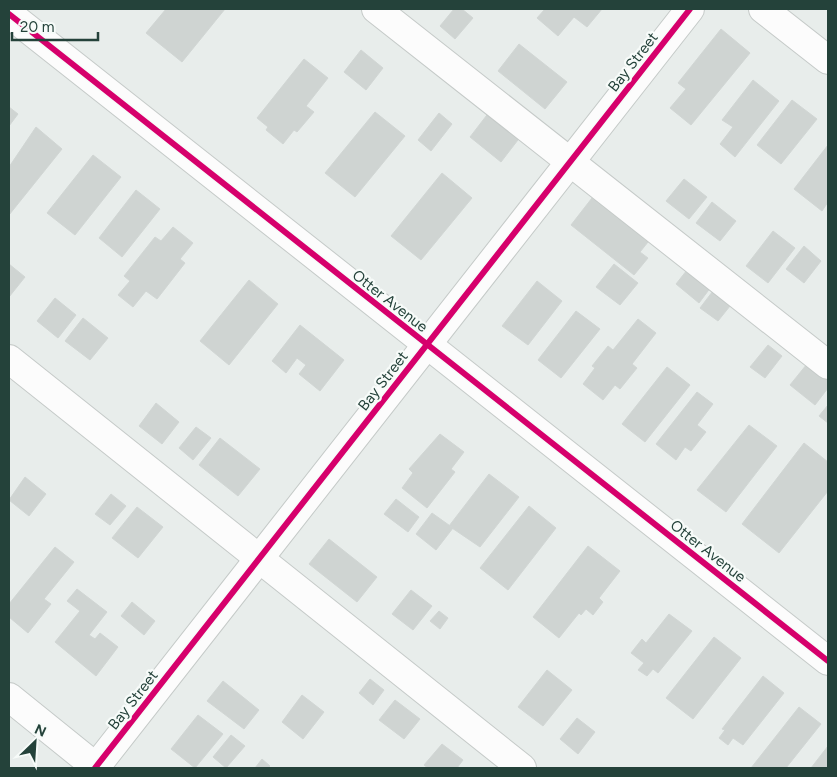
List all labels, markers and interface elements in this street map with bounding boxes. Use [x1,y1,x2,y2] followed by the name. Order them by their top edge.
[12,10,99,42] scale bar
[20,18,54,36] text: 20 m
[604,29,662,95] street label: Bay Street
[349,266,431,336] street label: Otter Avenue
[354,348,412,414] street label: Bay Street
[667,516,749,586] street label: Otter Avenue
[104,667,162,733] street label: Bay Street
[10,717,60,767] north arrow
[32,721,49,741] text: N

